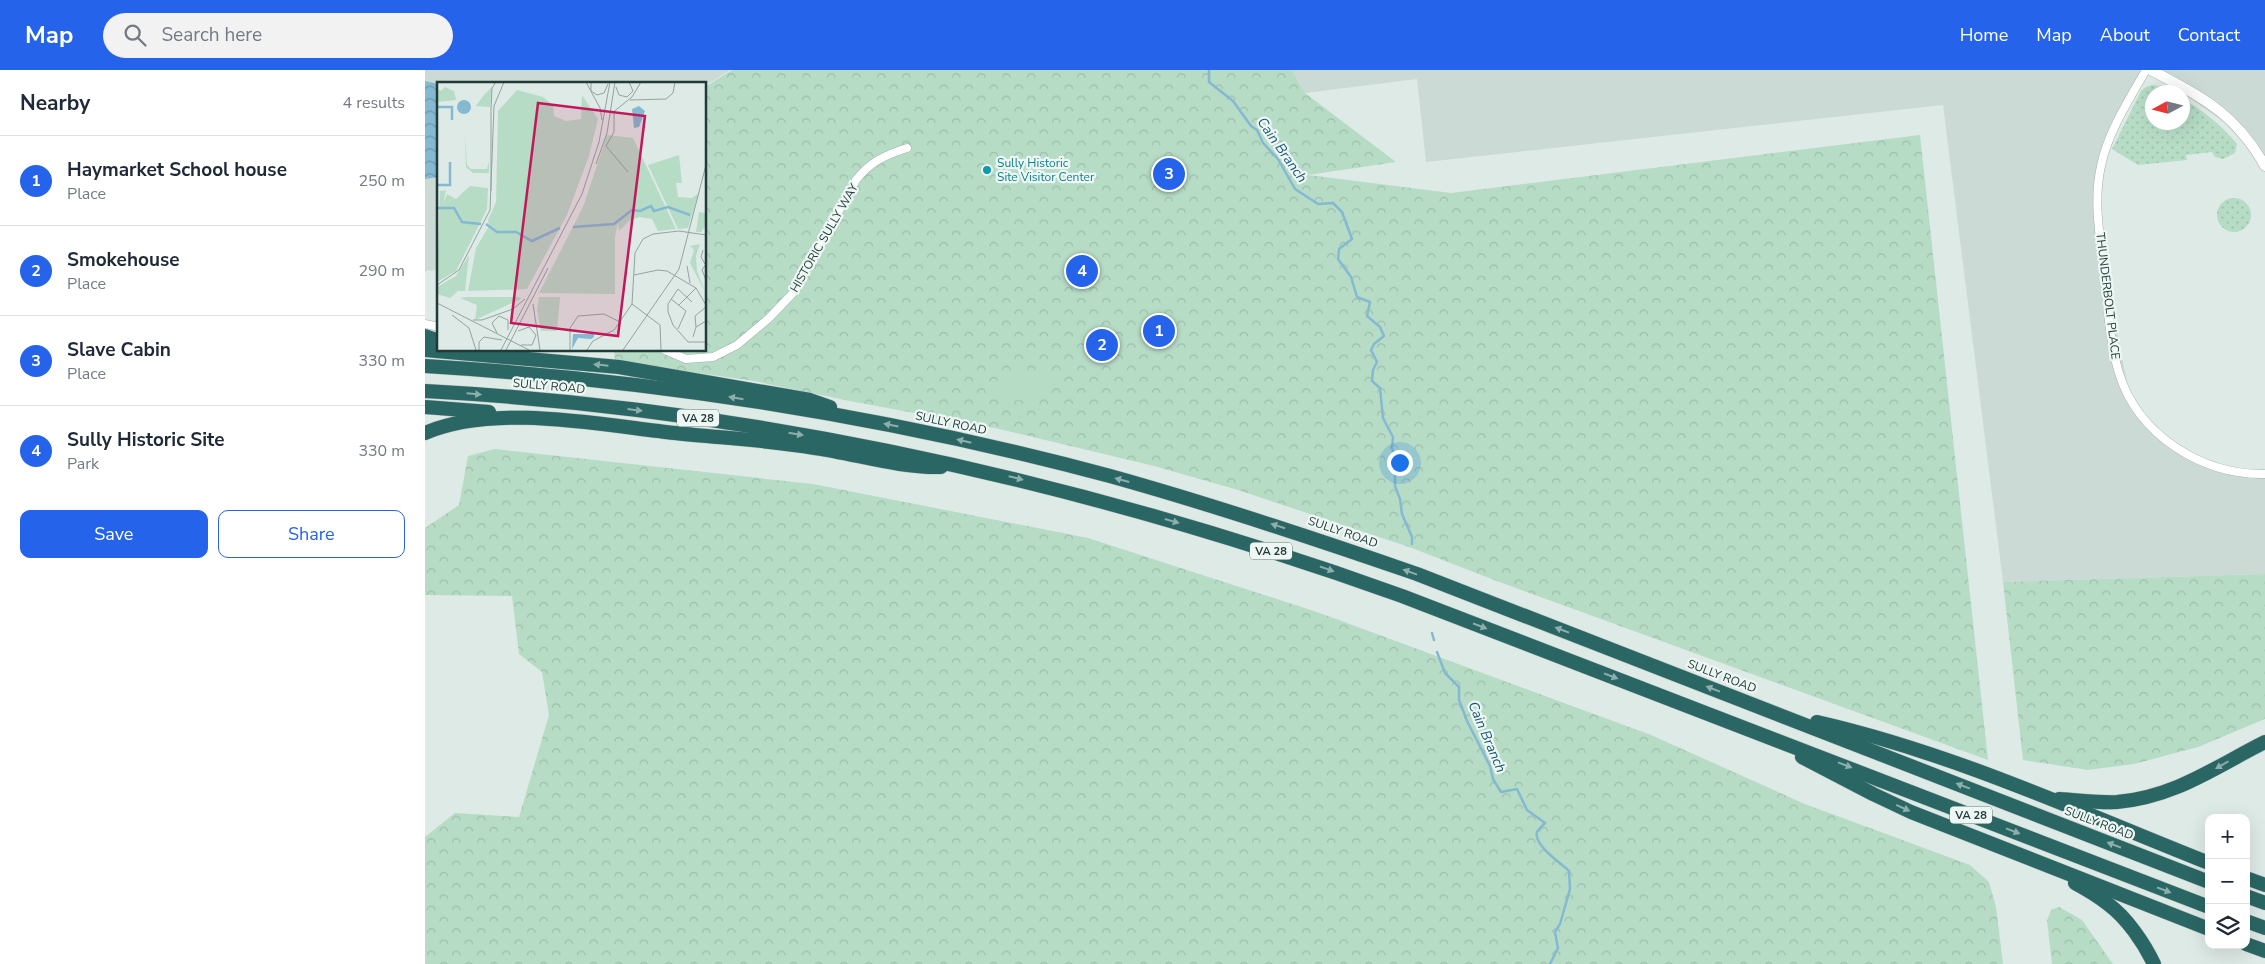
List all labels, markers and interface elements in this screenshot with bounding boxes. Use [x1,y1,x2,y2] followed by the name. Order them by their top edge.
[103,13,453,58] search box
[25,19,73,51] text: Map
[121,21,149,49] icon: search
[161,22,262,48] text: Search here
[1960,23,2008,47] text: Home
[2036,23,2072,47] text: Map
[2100,23,2150,47] text: About
[2178,23,2240,47] text: Contact
[437,82,706,351] inset map
[2145,85,2190,130] north arrow
[20,89,90,117] text: Nearby
[343,92,405,114] text: 4 results
[1253,114,1311,186] water label: Cain Branch
[997,155,1095,185] place label: Sully Historic Site Visitor Center
[1153,155,1185,193] pin: 3
[67,157,287,183] text: Haymarket School house
[981,164,993,176] marker: Sully Historic Site Visitor Center
[31,170,41,192] text: 1
[358,170,405,192] text: 250 m
[786,180,862,295] street label: HISTORIC SULLY WAY
[67,183,106,205] text: Place
[2092,231,2124,361] street label: THUNDERBOLT PLACE
[67,247,180,273] text: Smokehouse
[1066,252,1098,290] pin: 4
[31,260,41,282] text: 2
[358,260,405,282] text: 290 m
[67,273,106,295] text: Place
[1143,312,1175,350] pin: 1
[1086,326,1118,364] pin: 2
[67,337,171,363] text: Slave Cabin
[31,350,41,372] text: 3
[358,350,405,372] text: 330 m
[593,361,609,369] one-way arrow
[67,363,106,385] text: Place
[512,375,586,397] street label: SULLY ROAD
[466,391,482,399] one-way arrow
[728,394,744,402] one-way arrow
[628,406,644,414] one-way arrow
[914,408,988,438] street label: SULLY ROAD
[677,409,719,426] road number: VA 28
[882,421,898,429] one-way arrow
[67,427,225,453] text: Sully Historic Site
[788,430,804,438] one-way arrow
[957,437,972,445] one-way arrow
[31,440,41,462] text: 4
[358,440,405,462] text: 330 m
[1387,450,1413,476] your location
[67,453,99,475] text: Park
[1008,474,1023,482] one-way arrow
[1115,475,1130,483] one-way arrow
[20,510,208,558] button: Save
[218,510,405,558] button: Share
[1306,513,1380,551] street label: SULLY ROAD
[1165,517,1180,525] one-way arrow
[1270,522,1285,530] one-way arrow
[1250,542,1292,560] road number: VA 28
[1320,566,1335,574] one-way arrow
[1402,568,1417,576] one-way arrow
[1473,622,1488,630] one-way arrow
[1554,626,1569,634] one-way arrow
[1685,656,1759,697] street label: SULLY ROAD
[1604,673,1619,680] one-way arrow
[1706,684,1720,692] one-way arrow
[1463,698,1511,776] water label: Cain Branch
[2215,761,2230,769] one-way arrow
[1838,762,1852,770] one-way arrow
[1955,782,1970,790] one-way arrow
[2062,803,2136,844] street label: SULLY ROAD
[1896,804,1910,812] one-way arrow
[1950,806,1992,824] road number: VA 28
[2205,814,2250,949] map controls
[2205,814,2250,859] button: +
[2005,827,2020,835] one-way arrow
[2107,841,2122,848] one-way arrow
[2205,859,2250,904] button: −
[2157,886,2171,894] one-way arrow
[2205,904,2250,949] button: layers

